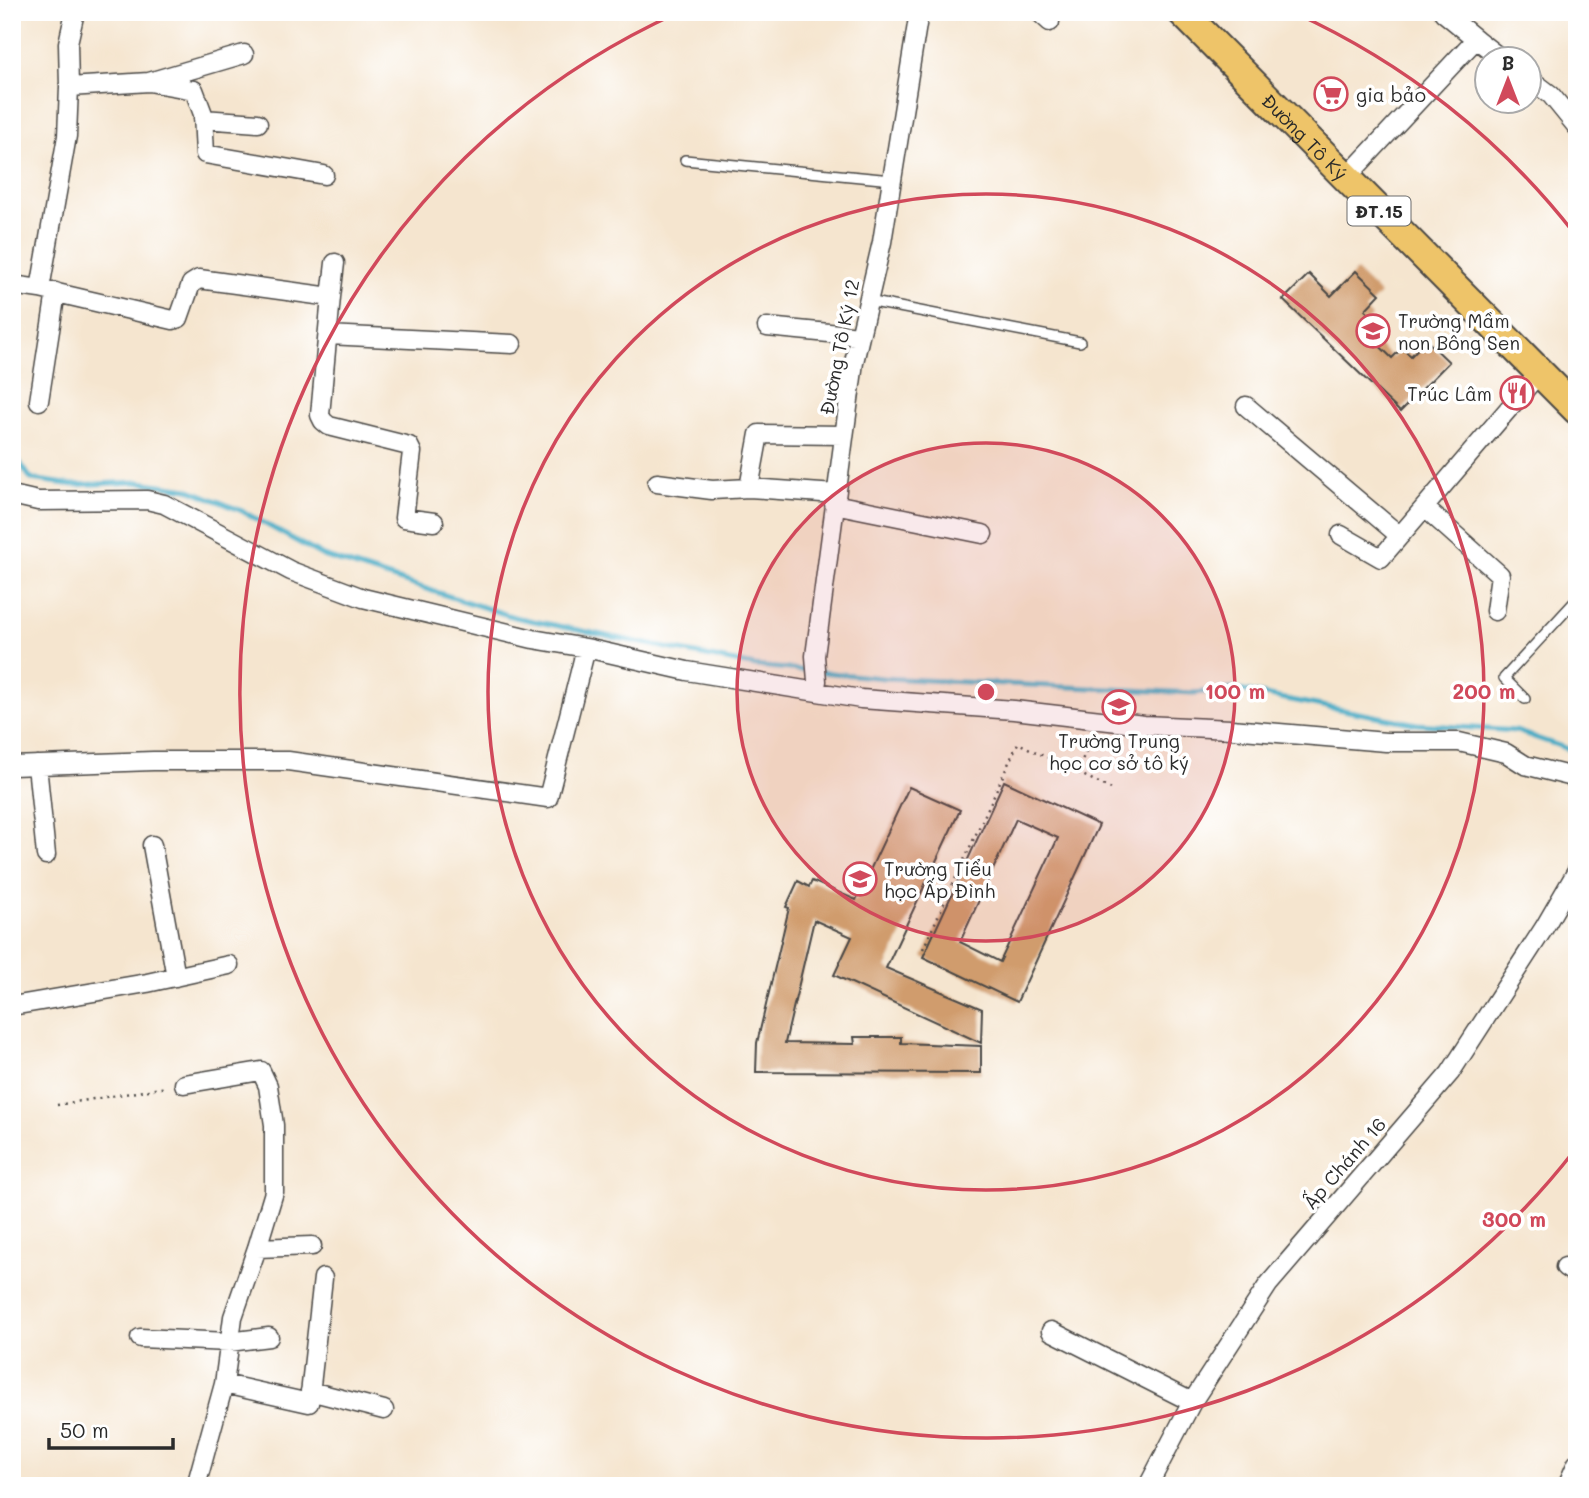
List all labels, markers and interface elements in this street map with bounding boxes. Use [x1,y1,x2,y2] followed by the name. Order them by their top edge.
[1474,46,1544,116] north arrow
[1502,50,1514,75] text: B
[1312,75,1350,113] supermarket icon: gia bảo
[1356,82,1426,107] place label: gia bảo
[1257,87,1354,185] street label: Đường Tô Ký
[1348,196,1410,226] road number: ĐT.15
[814,277,864,417] street label: Đường Tô Ký 12
[1398,308,1520,355] place label: Trường Mầm non Bông Sen
[1354,312,1392,350] school or university icon: Trường Mầm non Bông Sen
[1498,374,1536,412] restaurant icon: Trúc Lâm
[1407,381,1492,406] place label: Trúc Lâm
[1205,677,1265,704] text: 100 m
[1453,677,1515,704] text: 200 m
[974,680,998,704] centre of rings
[1100,688,1138,726] school or university icon: Trường Trung học cơ sở tô ký
[1049,728,1189,775] place label: Trường Trung học cơ sở tô ký
[884,856,995,903] place label: Trường Tiểu học Ấp Đình
[841,860,879,898] school or university icon: Trường Tiểu học Ấp Đình
[1296,1111,1391,1214] street label: Ấp Chánh 16
[1482,1205,1546,1232] text: 300 m
[49,1407,173,1451] scale bar
[60,1416,109,1443] text: 50 m

